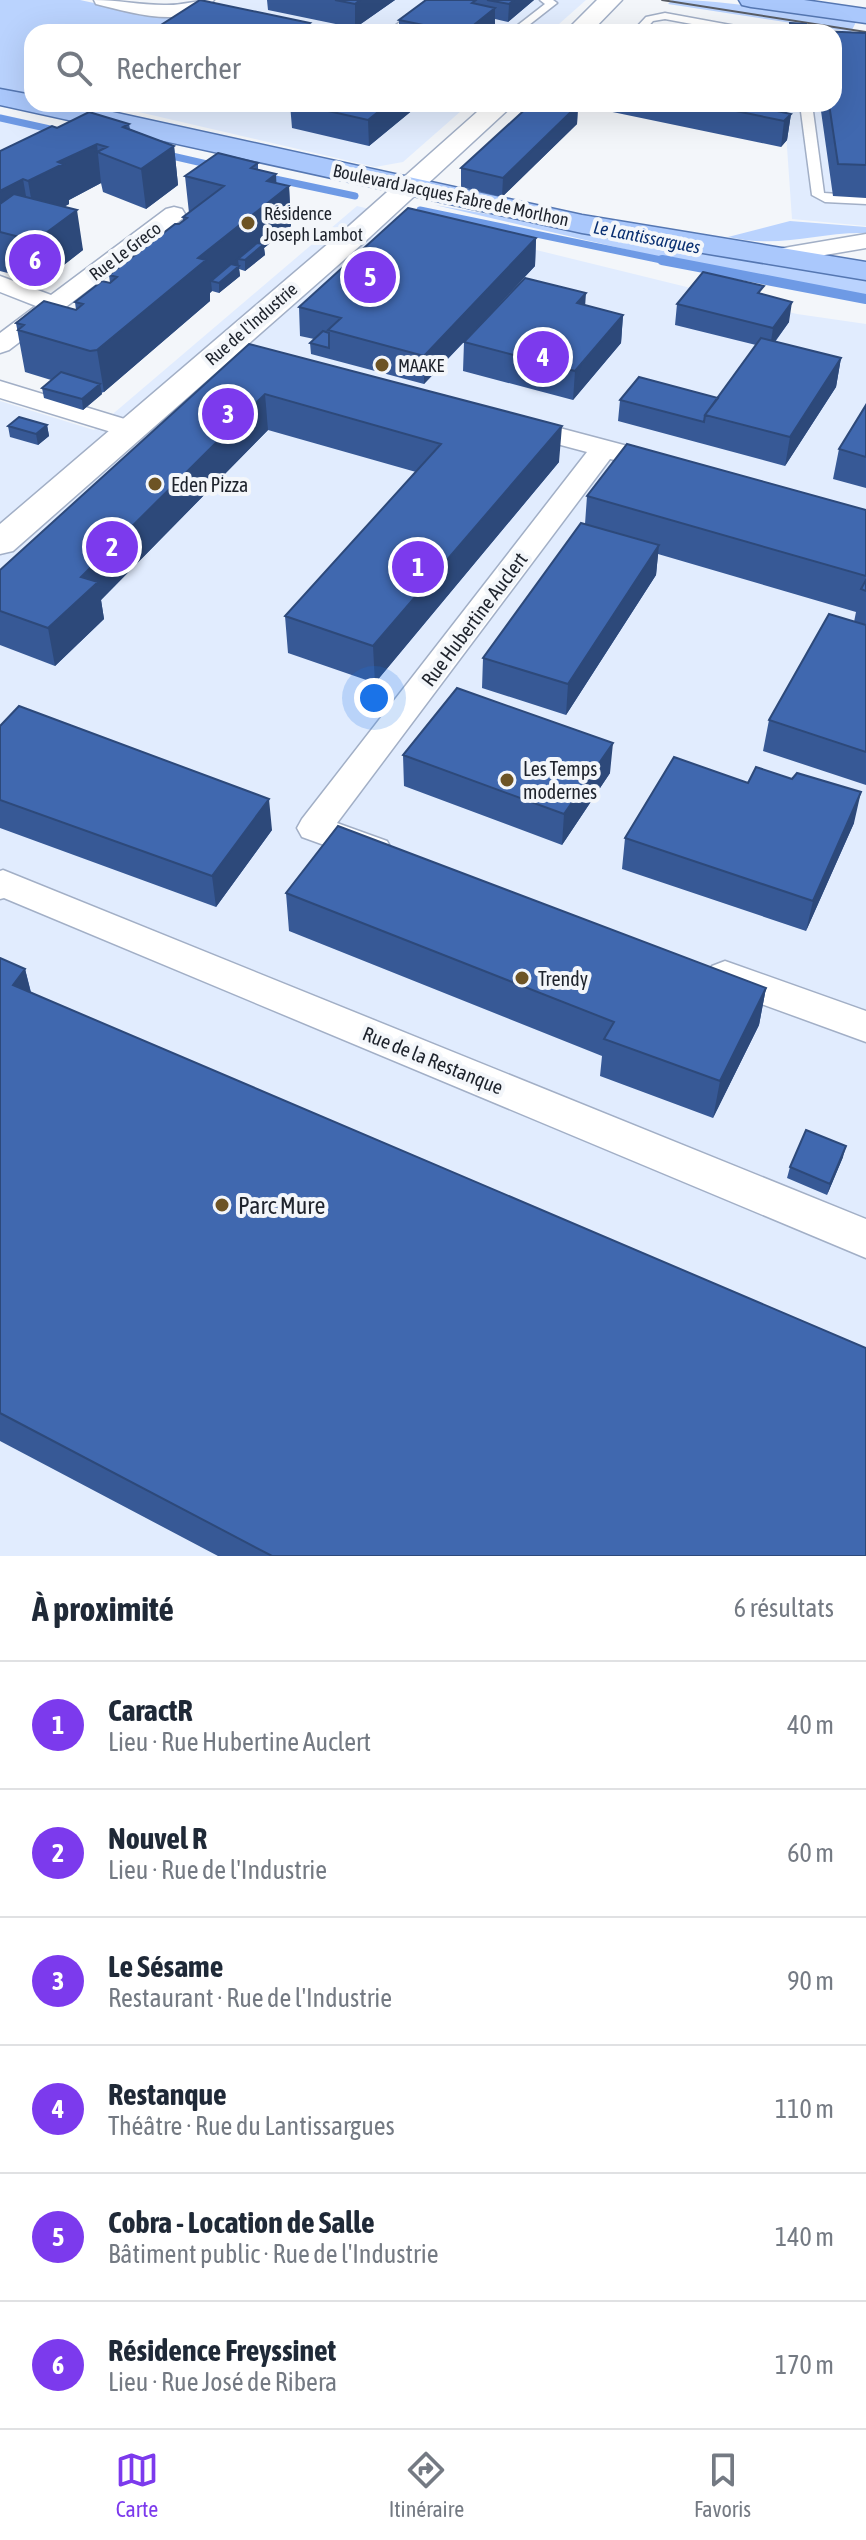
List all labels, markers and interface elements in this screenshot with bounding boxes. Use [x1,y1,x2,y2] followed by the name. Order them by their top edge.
[24,24,842,112] search box
[52,46,96,90] icon: search
[116,51,241,85] text: Rechercher
[331,160,571,230] street label: Boulevard Jacques Fabre de Morlhon
[264,203,363,245] place label: Résidence Joseph Lambot
[239,214,257,232] marker: Résidence Joseph Lambot
[592,216,702,258] water label: Le Lantissargues
[85,217,165,285] street label: Rue Le Greco
[9,230,61,290] pin: 6
[344,247,396,307] pin: 5
[201,278,301,370] street label: Rue de l'Industrie
[517,327,569,387] pin: 4
[398,355,445,376] place label: MAAKE
[373,356,391,374] marker: MAAKE
[202,384,254,444] pin: 3
[171,473,248,496] place label: Eden Pizza
[146,475,164,493] marker: Eden Pizza
[86,517,138,577] pin: 2
[392,537,444,597] pin: 1
[416,547,532,690] street label: Rue Hubertine Auclert
[354,678,394,718] your location
[523,757,597,803] place label: Les Temps modernes
[498,771,516,789] marker: Les Temps modernes
[538,967,588,990] place label: Trendy
[513,969,531,987] marker: Trendy
[360,1021,506,1099] street label: Rue de la Restanque
[238,1192,325,1219] place label: Parc Mure
[213,1196,231,1214] marker: Parc Mure
[32,1589,174,1628] text: À proximité
[734,1593,834,1623] text: 6 résultats
[108,1693,192,1727] text: CaractR
[52,1710,64,1740] text: 1
[787,1710,834,1740] text: 40 m
[108,1727,371,1757] text: Lieu · Rue Hubertine Auclert
[108,1821,207,1855] text: Nouvel R
[52,1838,64,1868] text: 2
[787,1838,834,1868] text: 60 m
[108,1855,327,1885] text: Lieu · Rue de l'Industrie
[108,1949,223,1983] text: Le Sésame
[52,1966,64,1996] text: 3
[787,1966,834,1996] text: 90 m
[108,1983,392,2013] text: Restaurant · Rue de l'Industrie
[108,2077,227,2111] text: Restanque
[52,2094,64,2124] text: 4
[775,2094,834,2124] text: 110 m
[108,2111,395,2141] text: Théâtre · Rue du Lantissargues
[108,2205,375,2239] text: Cobra - Location de Salle
[52,2222,64,2252] text: 5
[775,2222,834,2252] text: 140 m
[108,2239,438,2269] text: Bâtiment public · Rue de l'Industrie
[108,2333,336,2367] text: Résidence Freyssinet
[52,2350,64,2380] text: 6
[775,2350,834,2380] text: 170 m
[108,2367,337,2397] text: Lieu · Rue José de Ribera
[115,2448,159,2522] tab: Carte
[389,2448,464,2522] tab: Itinéraire
[694,2448,751,2522] tab: Favoris

